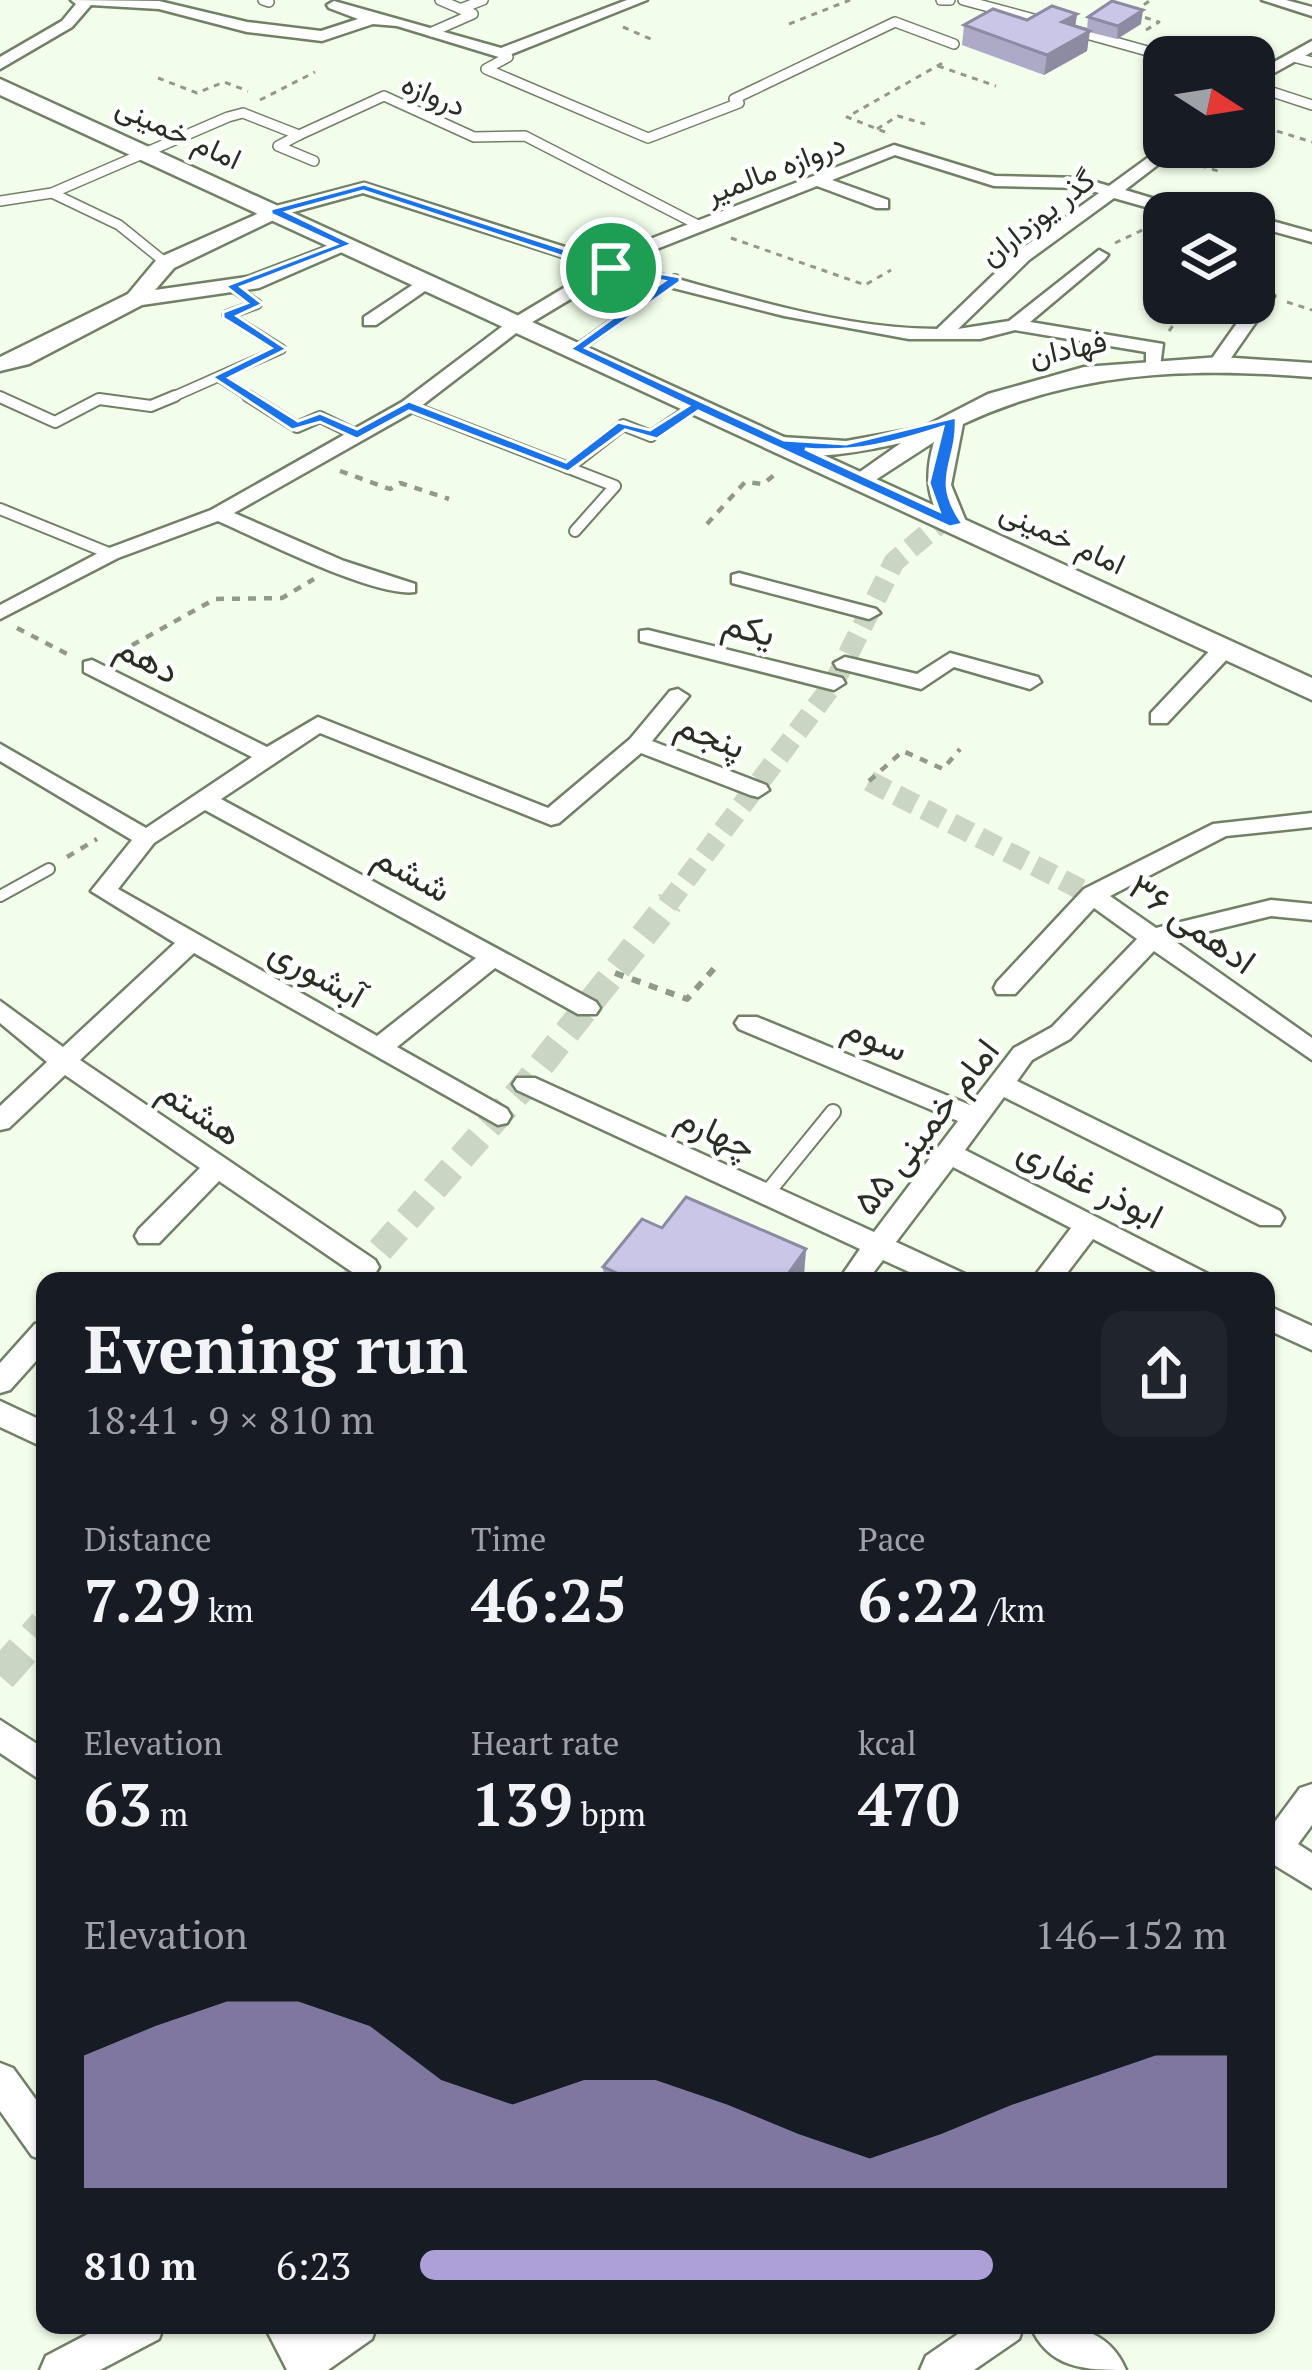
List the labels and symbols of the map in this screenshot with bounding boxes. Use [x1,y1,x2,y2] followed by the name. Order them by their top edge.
[1143,36,1275,168] north arrow
[396,63,472,125] street label: دروازه
[110,86,248,178] street label: امام خمینی
[698,123,851,213] street label: دروازه مالمیر
[971,159,1103,275] street label: گذر يوزداران
[560,217,662,319] pin
[1026,320,1110,376] street label: فهادان
[994,491,1132,583] street label: امام خمینی
[718,598,780,657] street label: یکم
[108,622,188,695] street label: دهم
[669,699,752,770] street label: پنجم
[365,832,460,913] street label: ششم
[1120,862,1266,984] street label: ادهمی ۳۶
[262,926,377,1019] street label: آبشوری
[836,1003,915,1072] street label: سوم
[841,1028,1009,1224] street label: امام خمینی ۵۵
[150,1066,252,1157] street label: هشتم
[669,1092,764,1172] street label: چهارم
[1010,1125,1172,1239] street label: ابوذر غفاری

